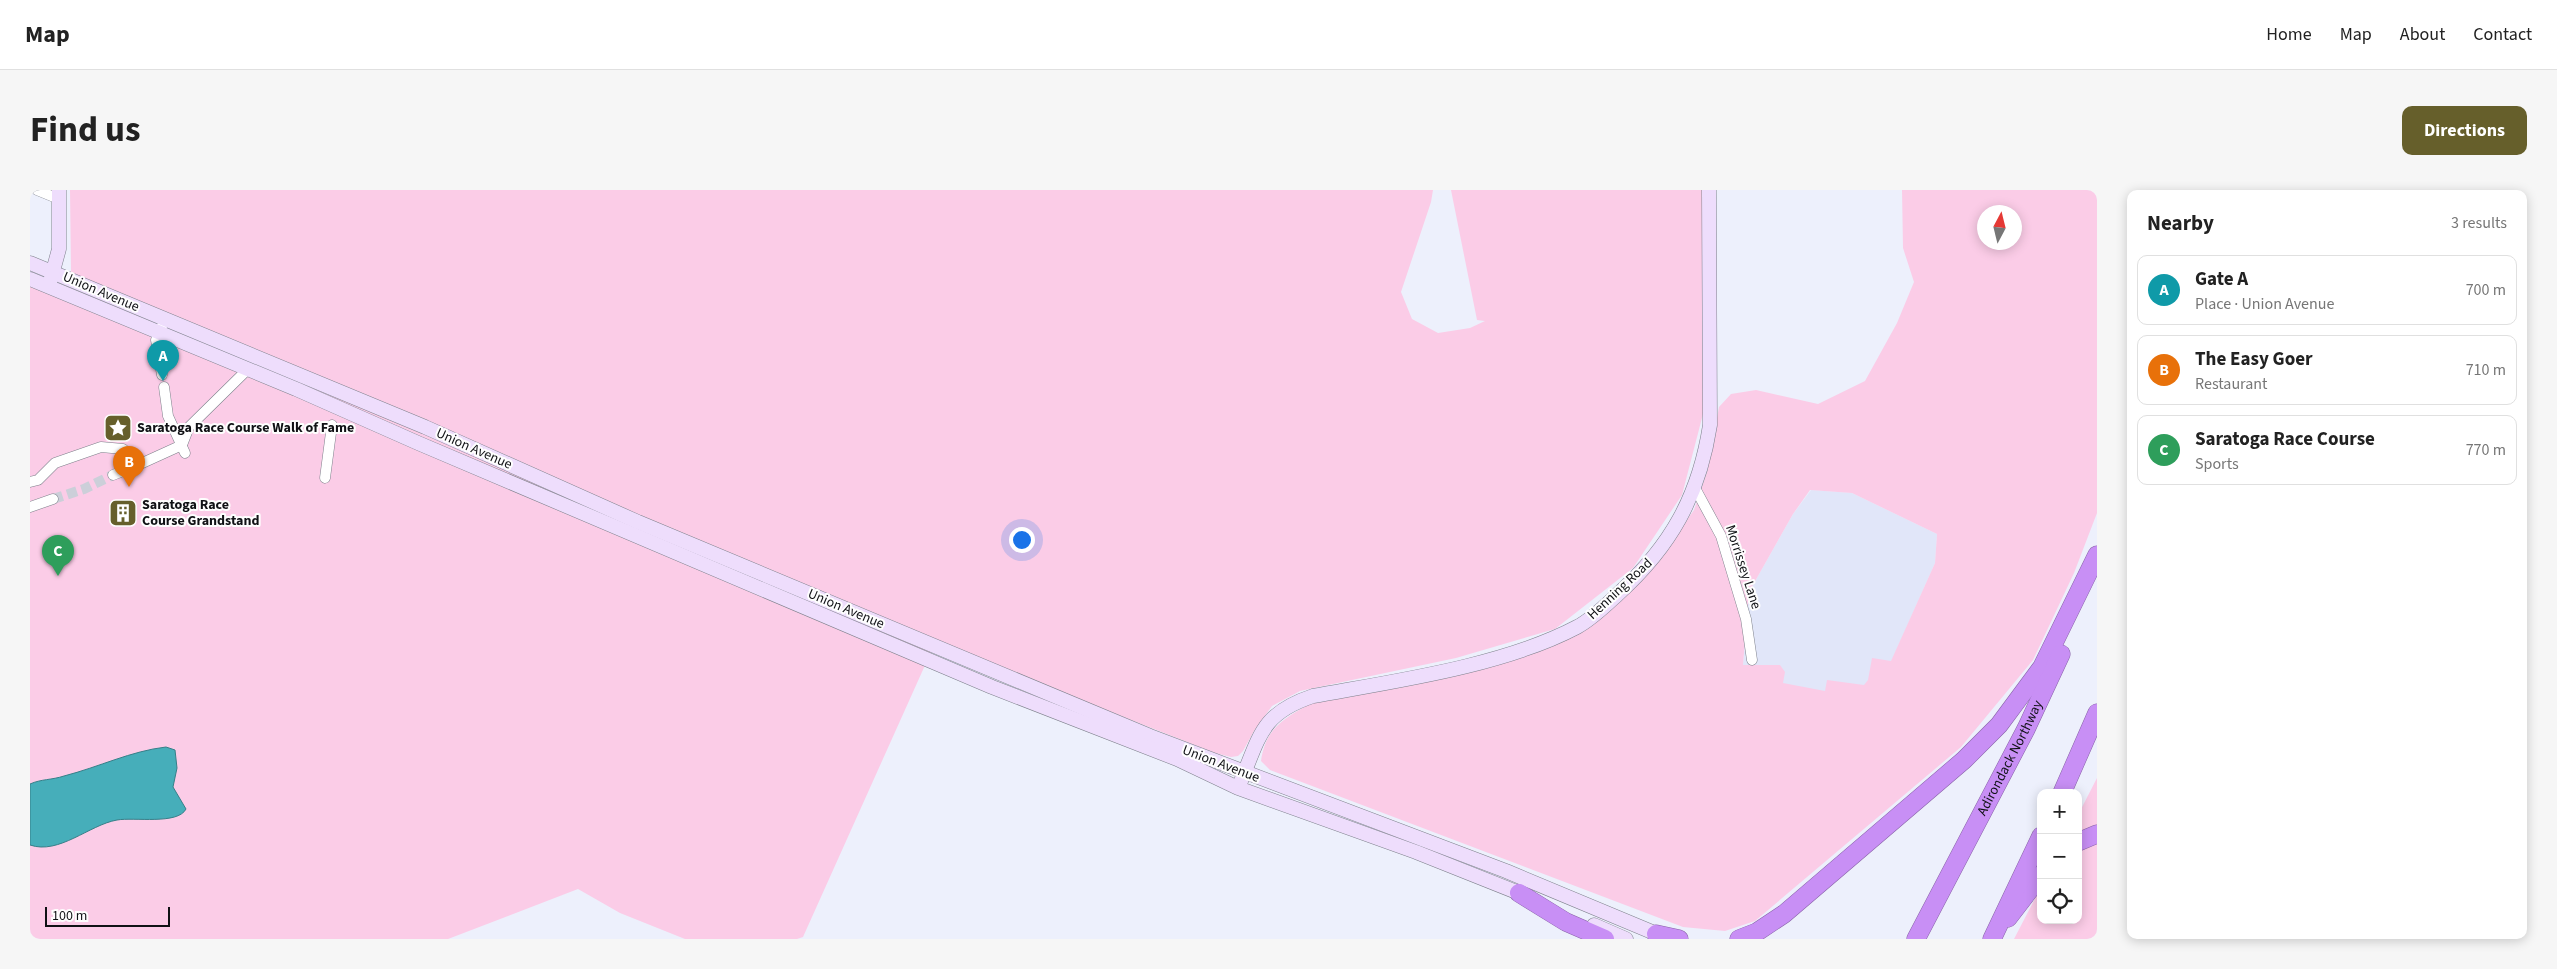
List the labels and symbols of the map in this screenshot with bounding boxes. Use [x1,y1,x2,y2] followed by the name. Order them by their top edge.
[1977,205,2022,250] north arrow
[60,267,142,317] street label: Union Avenue
[147,340,179,381] pin: A
[103,413,133,443] place icon: Saratoga Race Course Walk of Fame
[137,418,354,438] place label: Saratoga Race Course Walk of Fame
[433,423,515,475] street label: Union Avenue
[113,446,145,487] pin: B
[142,495,260,531] place label: Saratoga Race Course Grandstand
[108,498,138,528] building icon: Saratoga Race Course Grandstand
[1720,522,1766,612] street label: Morrissey Lane
[1009,527,1035,553] your location
[42,535,74,576] pin: C
[1583,554,1657,624] street label: Henning Road
[805,584,887,634] street label: Union Avenue
[1972,697,2048,819] street label: Adirondack Northway
[1179,740,1263,788] street label: Union Avenue
[45,904,170,927] scale bar

